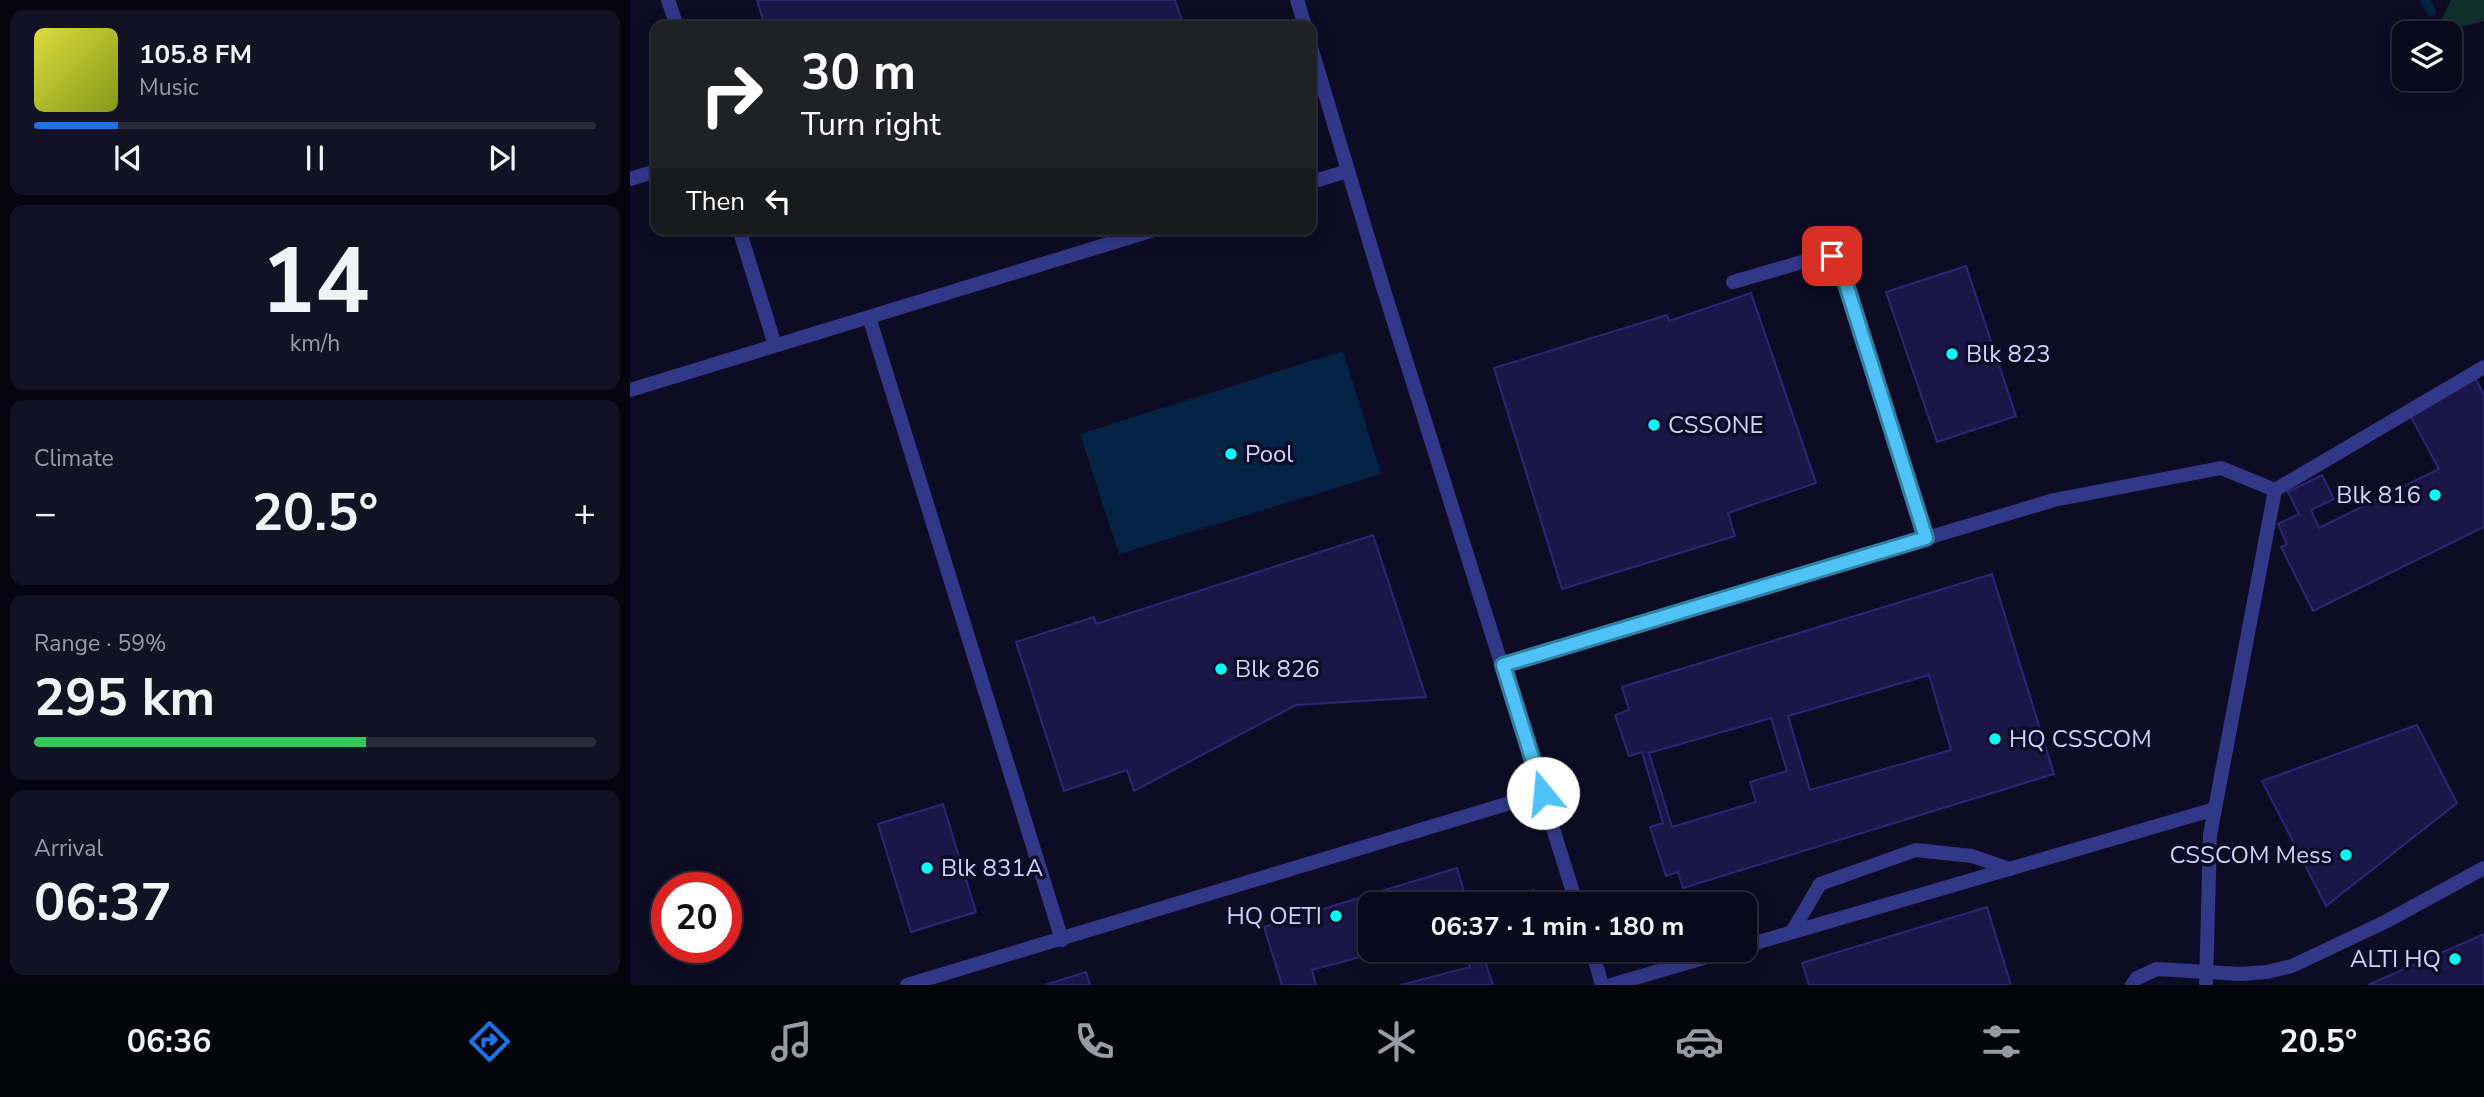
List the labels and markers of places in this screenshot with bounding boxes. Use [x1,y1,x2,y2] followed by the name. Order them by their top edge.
[1802,226,1862,286] pin
[1966,338,2051,370] place label: Blk 823
[1944,346,1960,362] marker: Blk 823
[1668,409,1764,441] place label: CSSONE
[1646,417,1662,433] marker: CSSONE
[1245,438,1293,470] place label: Pool
[1223,446,1239,462] marker: Pool
[2336,479,2421,511] place label: Blk 816
[2427,487,2443,503] marker: Blk 816
[1235,653,1320,685] place label: Blk 826
[1213,661,1229,677] marker: Blk 826
[2009,723,2152,755] place label: HQ CSSCOM
[1987,731,2003,747] marker: HQ CSSCOM
[2170,839,2332,871] place label: CSSCOM Mess
[2338,847,2354,863] marker: CSSCOM Mess
[941,852,1044,884] place label: Blk 831A
[919,860,935,876] marker: Blk 831A
[1226,900,1322,932] place label: HQ OETI
[1328,908,1344,924] marker: HQ OETI
[2350,943,2441,975] place label: ALTI HQ
[2447,951,2463,967] marker: ALTI HQ

